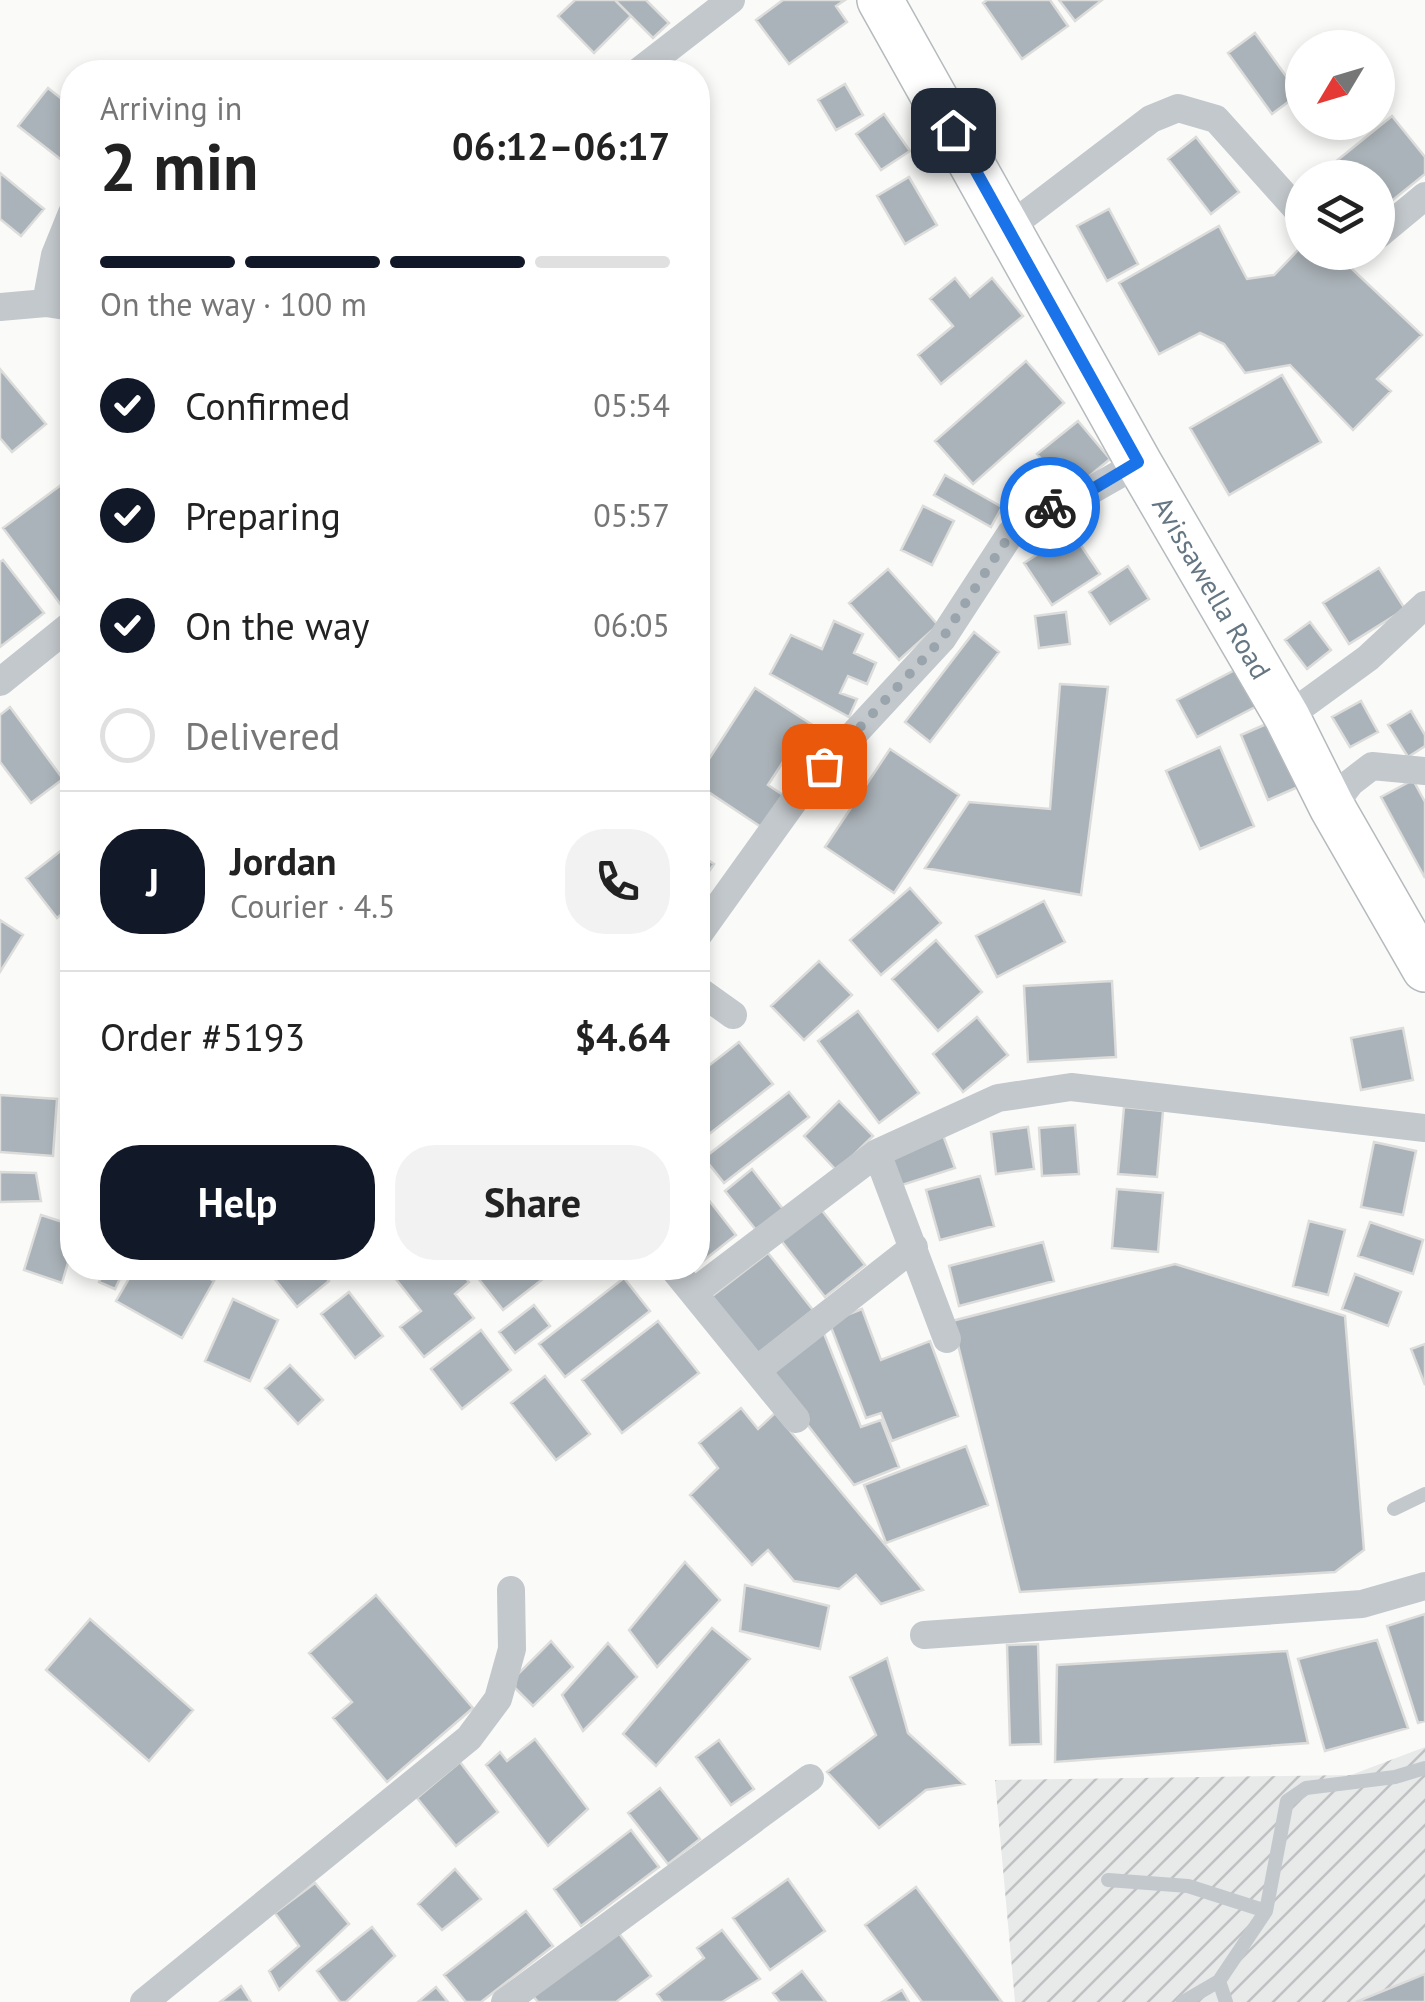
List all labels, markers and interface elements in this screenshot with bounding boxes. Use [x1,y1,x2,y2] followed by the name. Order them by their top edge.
[1285,30,1395,140] north arrow
[1285,30,1395,270] map controls
[100,87,242,129] text: Arriving in
[911,88,996,173] pin
[926,103,981,158] icon: home
[452,121,670,170] text: 06:12–06:17
[100,124,259,208] text: 2 min
[1285,160,1395,270] button: layers
[100,283,367,325] text: On the way · 100 m
[100,378,155,433] icon: check
[185,381,351,430] text: Confirmed
[593,384,670,426] text: 05:54
[1000,457,1100,557] courier
[1023,480,1078,535] icon: bike
[100,488,155,543] icon: check
[1144,489,1280,686] street label: Avissawella Road
[185,491,341,540] text: Preparing
[593,494,670,536] text: 05:57
[100,598,155,653] icon: check
[185,601,370,650] text: On the way
[593,604,670,646] text: 06:05
[185,711,340,760] text: Delivered
[782,724,867,809] pin
[797,739,852,794] icon: bag
[565,829,670,934] button: phone
[230,836,336,885] text: Jordan
[146,857,159,906] text: J
[230,885,396,927] text: Courier · 4.5
[100,1012,305,1061] text: Order #5193
[574,1012,670,1061] text: $4.64
[100,1145,375,1260] button: Help
[395,1145,670,1260] button: Share

